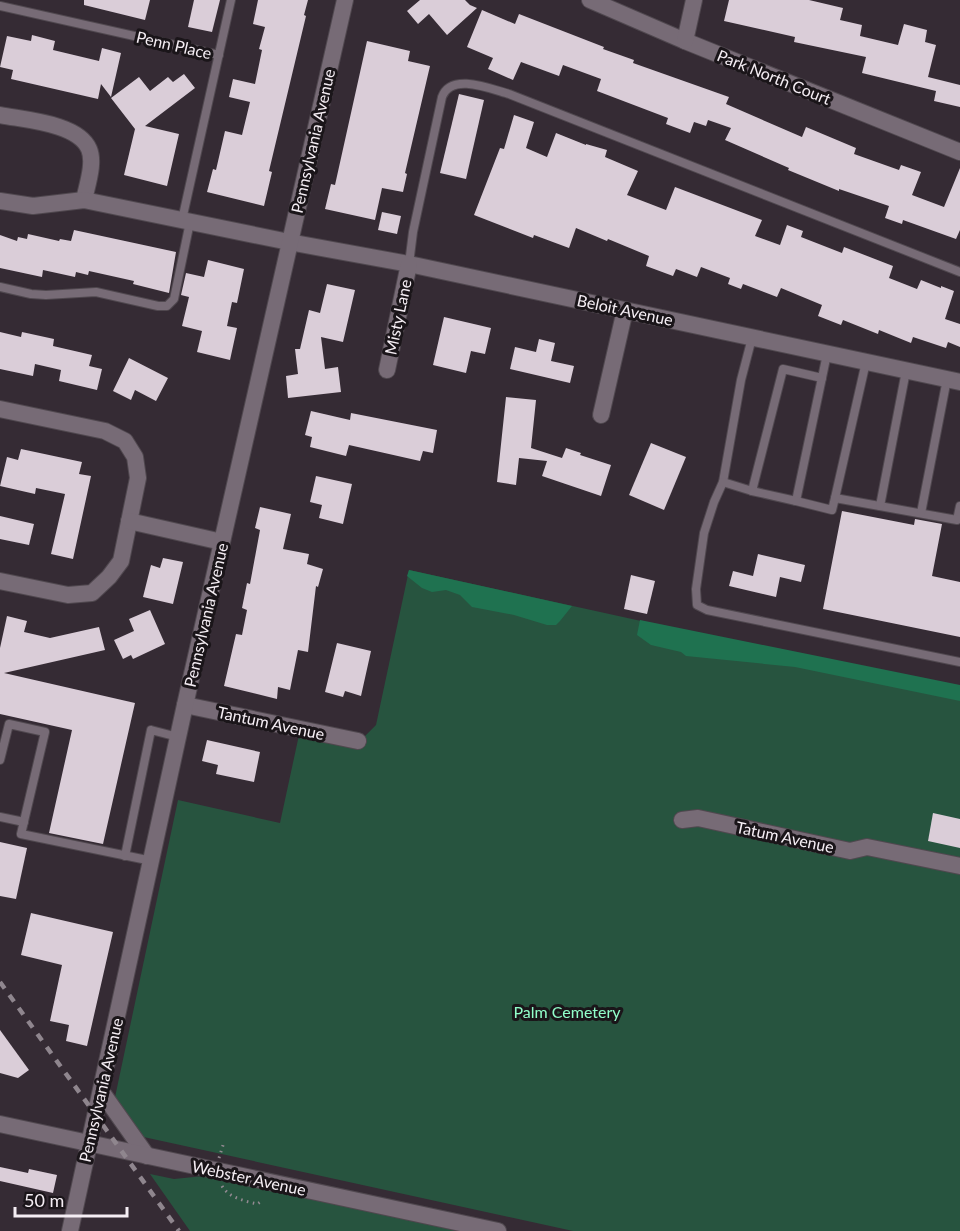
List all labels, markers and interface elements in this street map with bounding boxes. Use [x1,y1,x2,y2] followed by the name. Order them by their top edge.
[135,27,214,62] street label: Penn Place
[715,45,834,108] street label: Park North Court
[287,67,338,215] street label: Pennsylvania Avenue
[380,277,415,356] street label: Misty Lane
[575,290,675,329] street label: Beloit Avenue
[180,541,231,689] street label: Pennsylvania Avenue
[216,702,326,743] street label: Tantum Avenue
[734,817,836,856] street label: Tatum Avenue
[513,1002,621,1021] park label: Palm Cemetery
[75,1016,126,1164] street label: Pennsylvania Avenue
[190,1156,308,1199] street label: Webster Avenue
[15,1180,128,1218] scale bar
[24,1189,64,1211] text: 50 m

